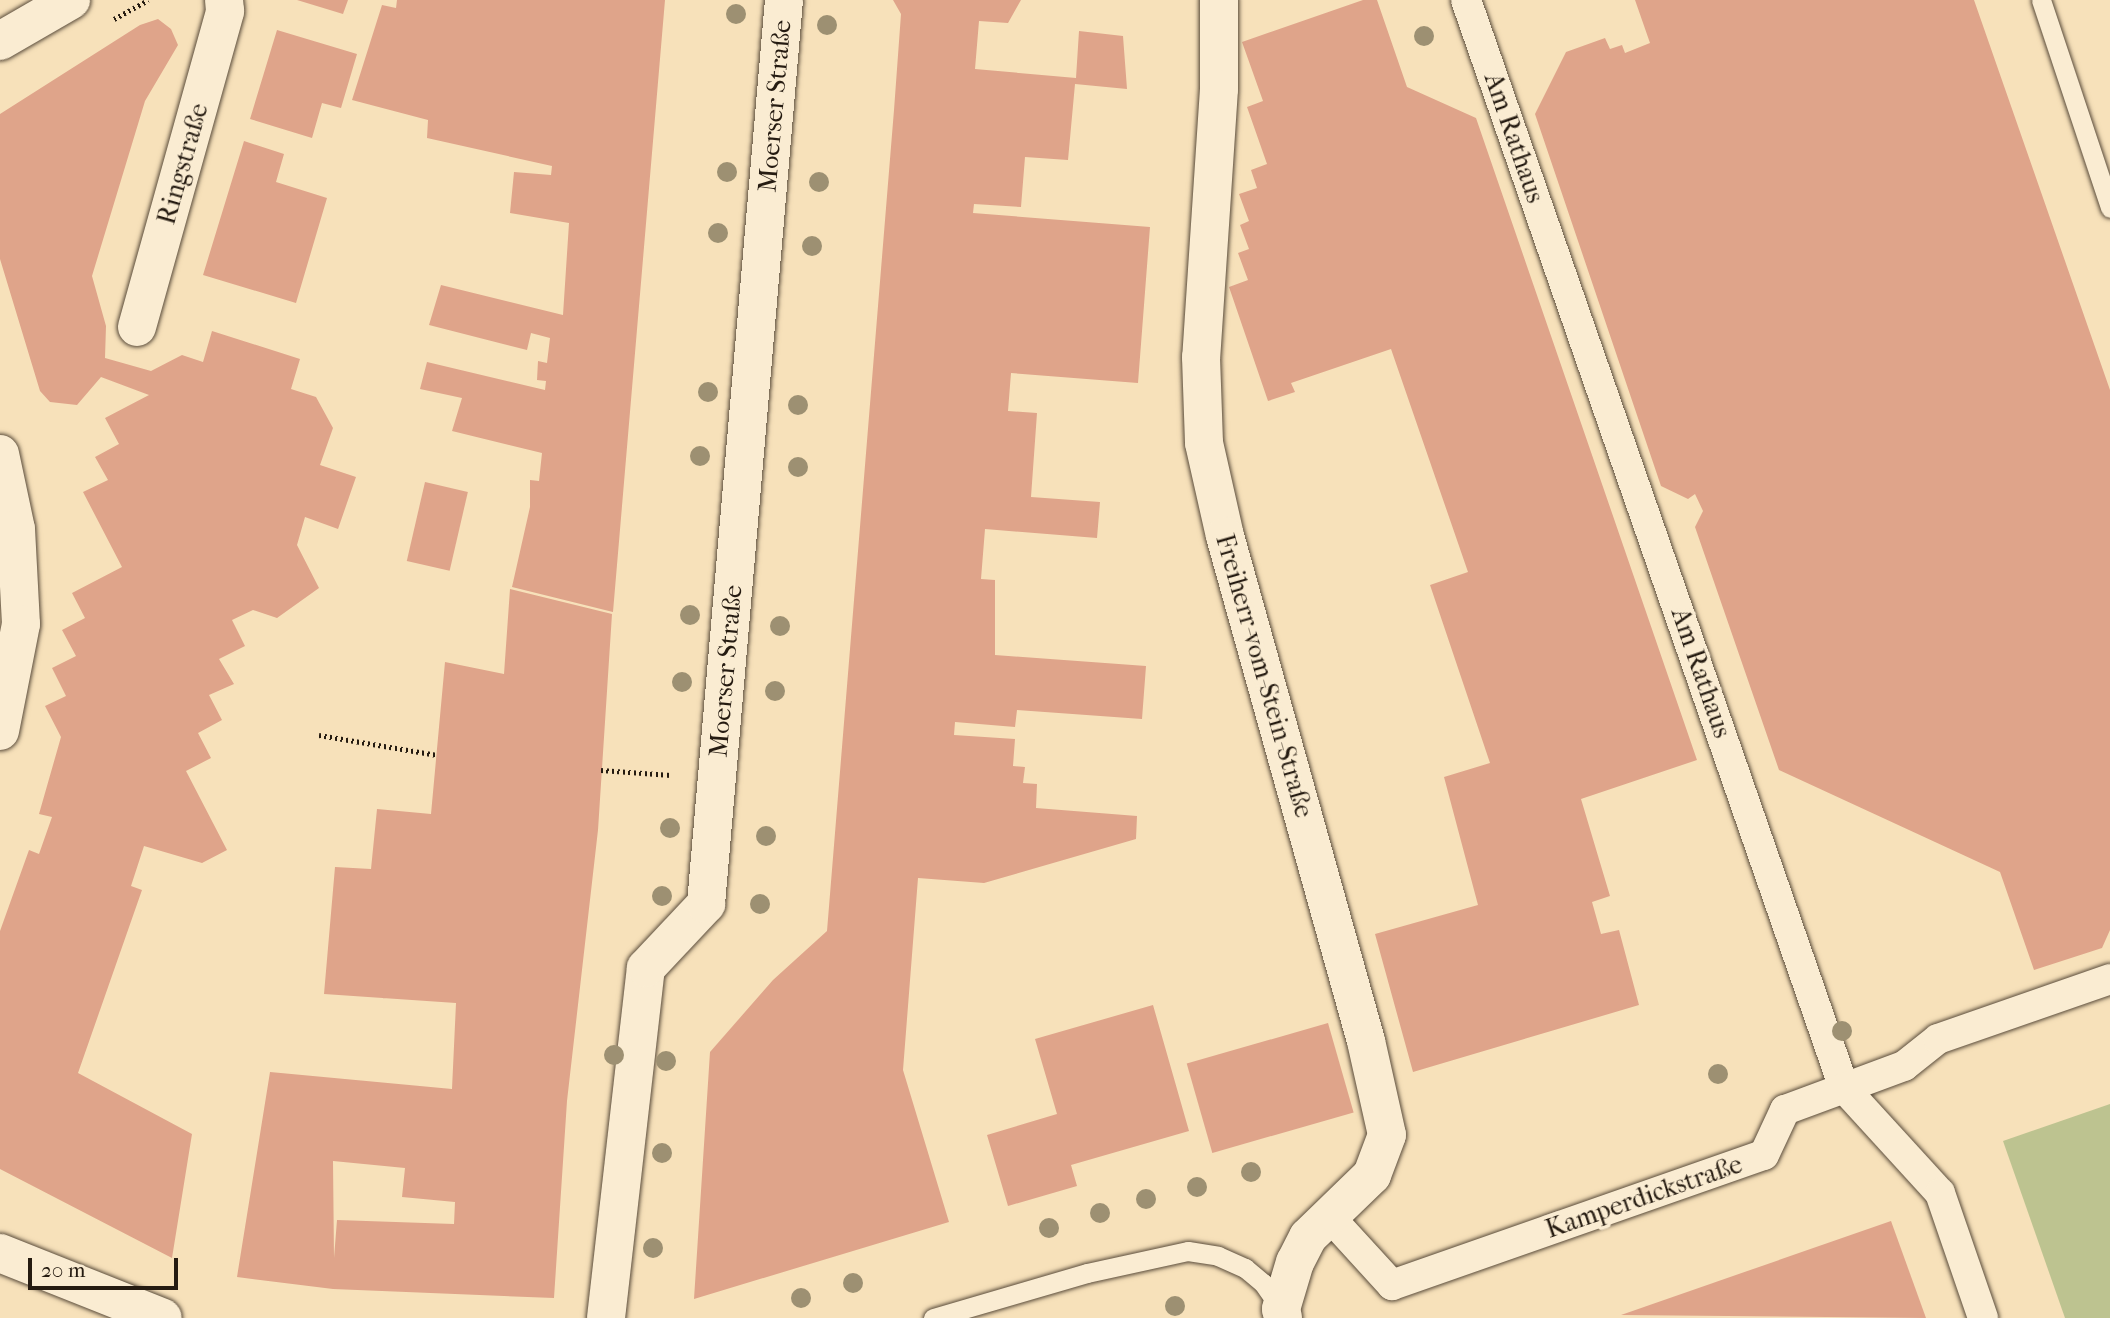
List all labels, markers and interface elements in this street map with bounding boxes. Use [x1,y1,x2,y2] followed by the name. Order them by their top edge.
[752,19,798,193] street label: Moerser Straße
[1477,69,1551,207] street label: Am Rathaus
[151,100,215,228] street label: Ringstraße
[1209,531,1319,821] street label: Freiherr-vom-Stein-Straße
[703,584,749,758] street label: Moerser Straße
[1664,604,1738,742] street label: Am Rathaus
[1542,1149,1746,1245] street label: Kamperdickstraße
[32,1244,182,1288] scale bar
[41,1258,85,1282] text: 20 m

